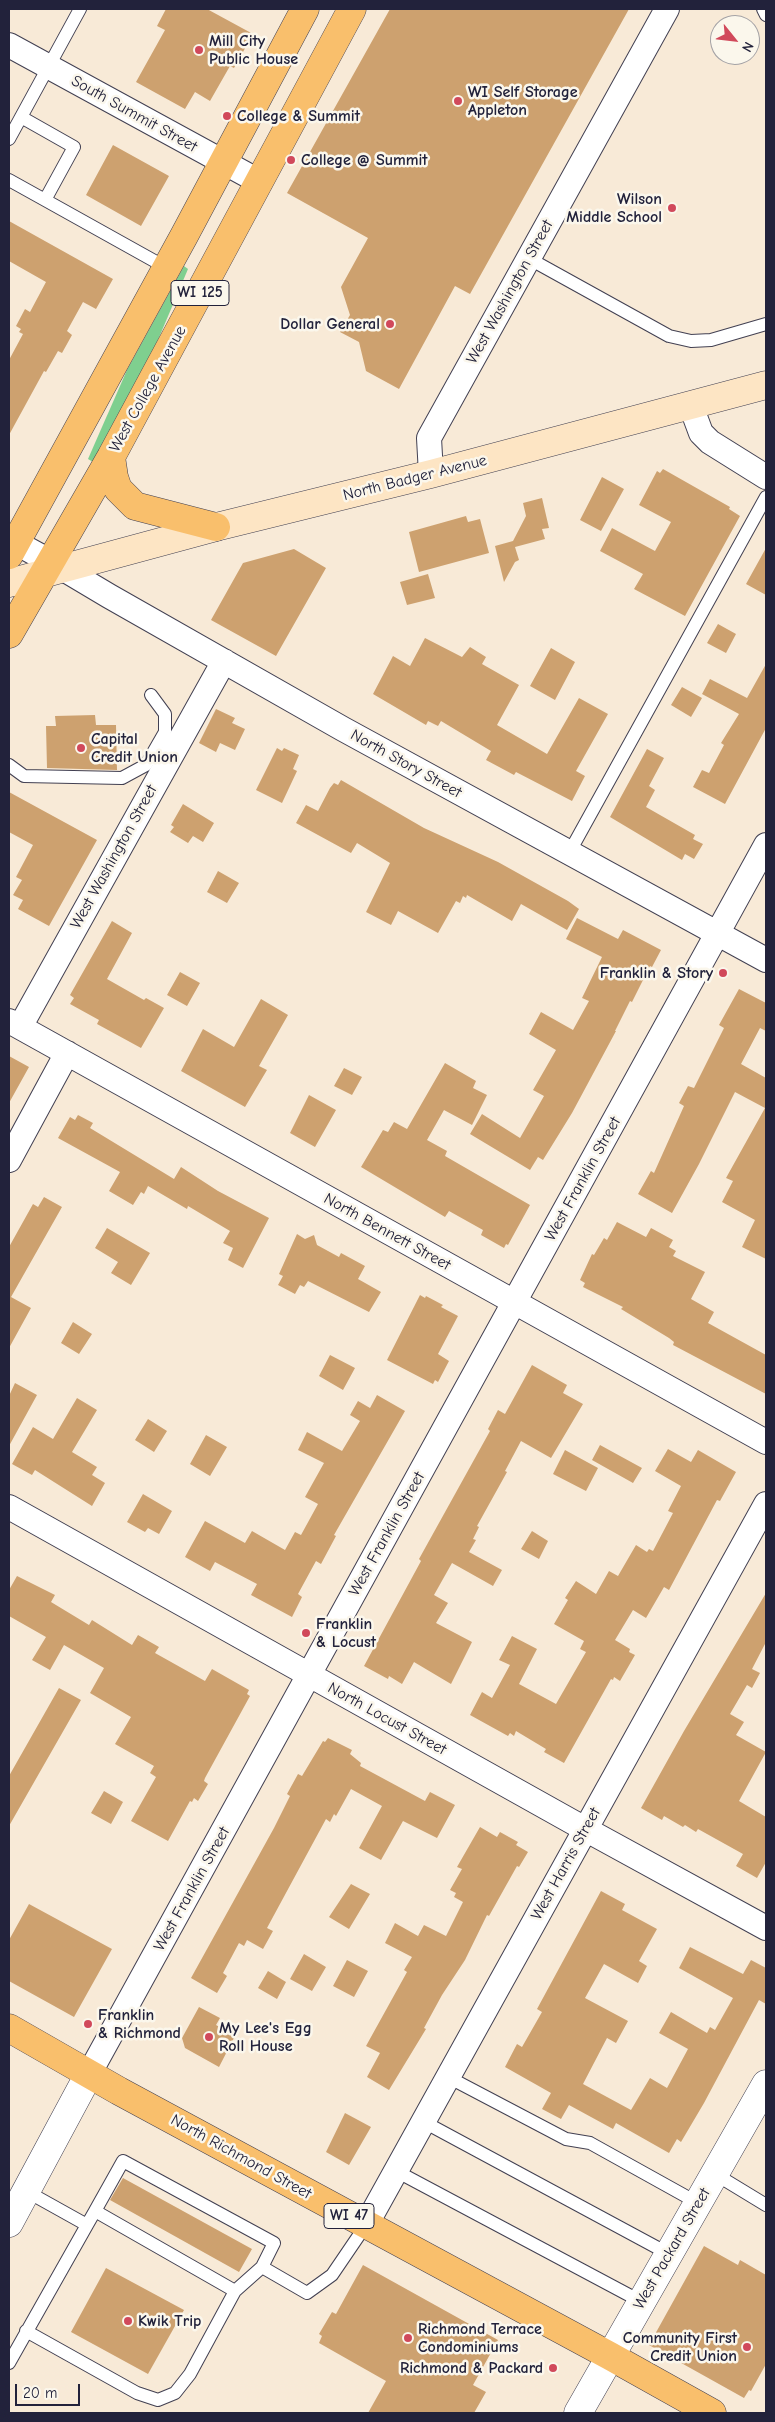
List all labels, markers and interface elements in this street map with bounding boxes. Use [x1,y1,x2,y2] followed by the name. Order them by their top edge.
[710,15,760,65] north arrow
[209,31,298,69] place label: Mill City Public House
[738,39,757,55] text: N
[193,44,205,56] marker: Mill City Public House
[68,71,200,157] street label: South Summit Street
[468,82,578,120] place label: WI Self Storage Appleton
[452,95,464,107] marker: WI Self Storage Appleton
[237,106,360,126] place label: College & Summit
[221,110,233,122] marker: College & Summit
[301,150,428,170] place label: College @ Summit
[285,154,297,166] marker: College @ Summit
[566,189,662,227] place label: Wilson Middle School
[666,202,678,214] marker: Wilson Middle School
[462,217,558,367] street label: West Washington Street
[171,280,229,306] road number: WI 125
[280,314,380,334] place label: Dollar General
[384,318,396,330] marker: Dollar General
[105,323,191,455] street label: West College Avenue
[341,451,489,505] street label: North Badger Avenue
[347,726,465,802] street label: North Story Street
[91,729,178,767] place label: Capital Credit Union
[75,742,87,754] marker: Capital Credit Union
[66,782,162,932] street label: West Washington Street
[600,963,713,983] place label: Franklin & Story
[717,967,729,979] marker: Franklin & Story
[541,1114,625,1244] street label: West Franklin Street
[320,1189,454,1275] street label: North Bennett Street
[345,1469,429,1599] street label: West Franklin Street
[316,1614,376,1652] place label: Franklin & Locust
[300,1627,312,1639] marker: Franklin & Locust
[324,1678,450,1760] street label: North Locust Street
[527,1804,605,1924] street label: West Harris Street
[150,1824,234,1954] street label: West Franklin Street
[98,2005,181,2043] place label: Franklin & Richmond
[82,2018,94,2030] marker: Franklin & Richmond
[219,2018,312,2056] place label: My Lee's Egg Roll House
[203,2031,215,2043] marker: My Lee's Egg Roll House
[167,2110,315,2204] street label: North Richmond Street
[629,2185,715,2313] street label: West Packard Street
[324,2204,374,2228] road number: WI 47
[138,2311,201,2331] place label: Kwik Trip
[122,2315,134,2327] marker: Kwik Trip
[418,2319,542,2357] place label: Richmond Terrace Condominiums
[623,2328,737,2366] place label: Community First Credit Union
[402,2332,414,2344] marker: Richmond Terrace Condominiums
[741,2341,753,2353] marker: Community First Credit Union
[400,2358,543,2378] place label: Richmond & Packard
[547,2362,559,2374] marker: Richmond & Packard
[18,2374,82,2406] scale bar
[23,2384,57,2402] text: 20 m

